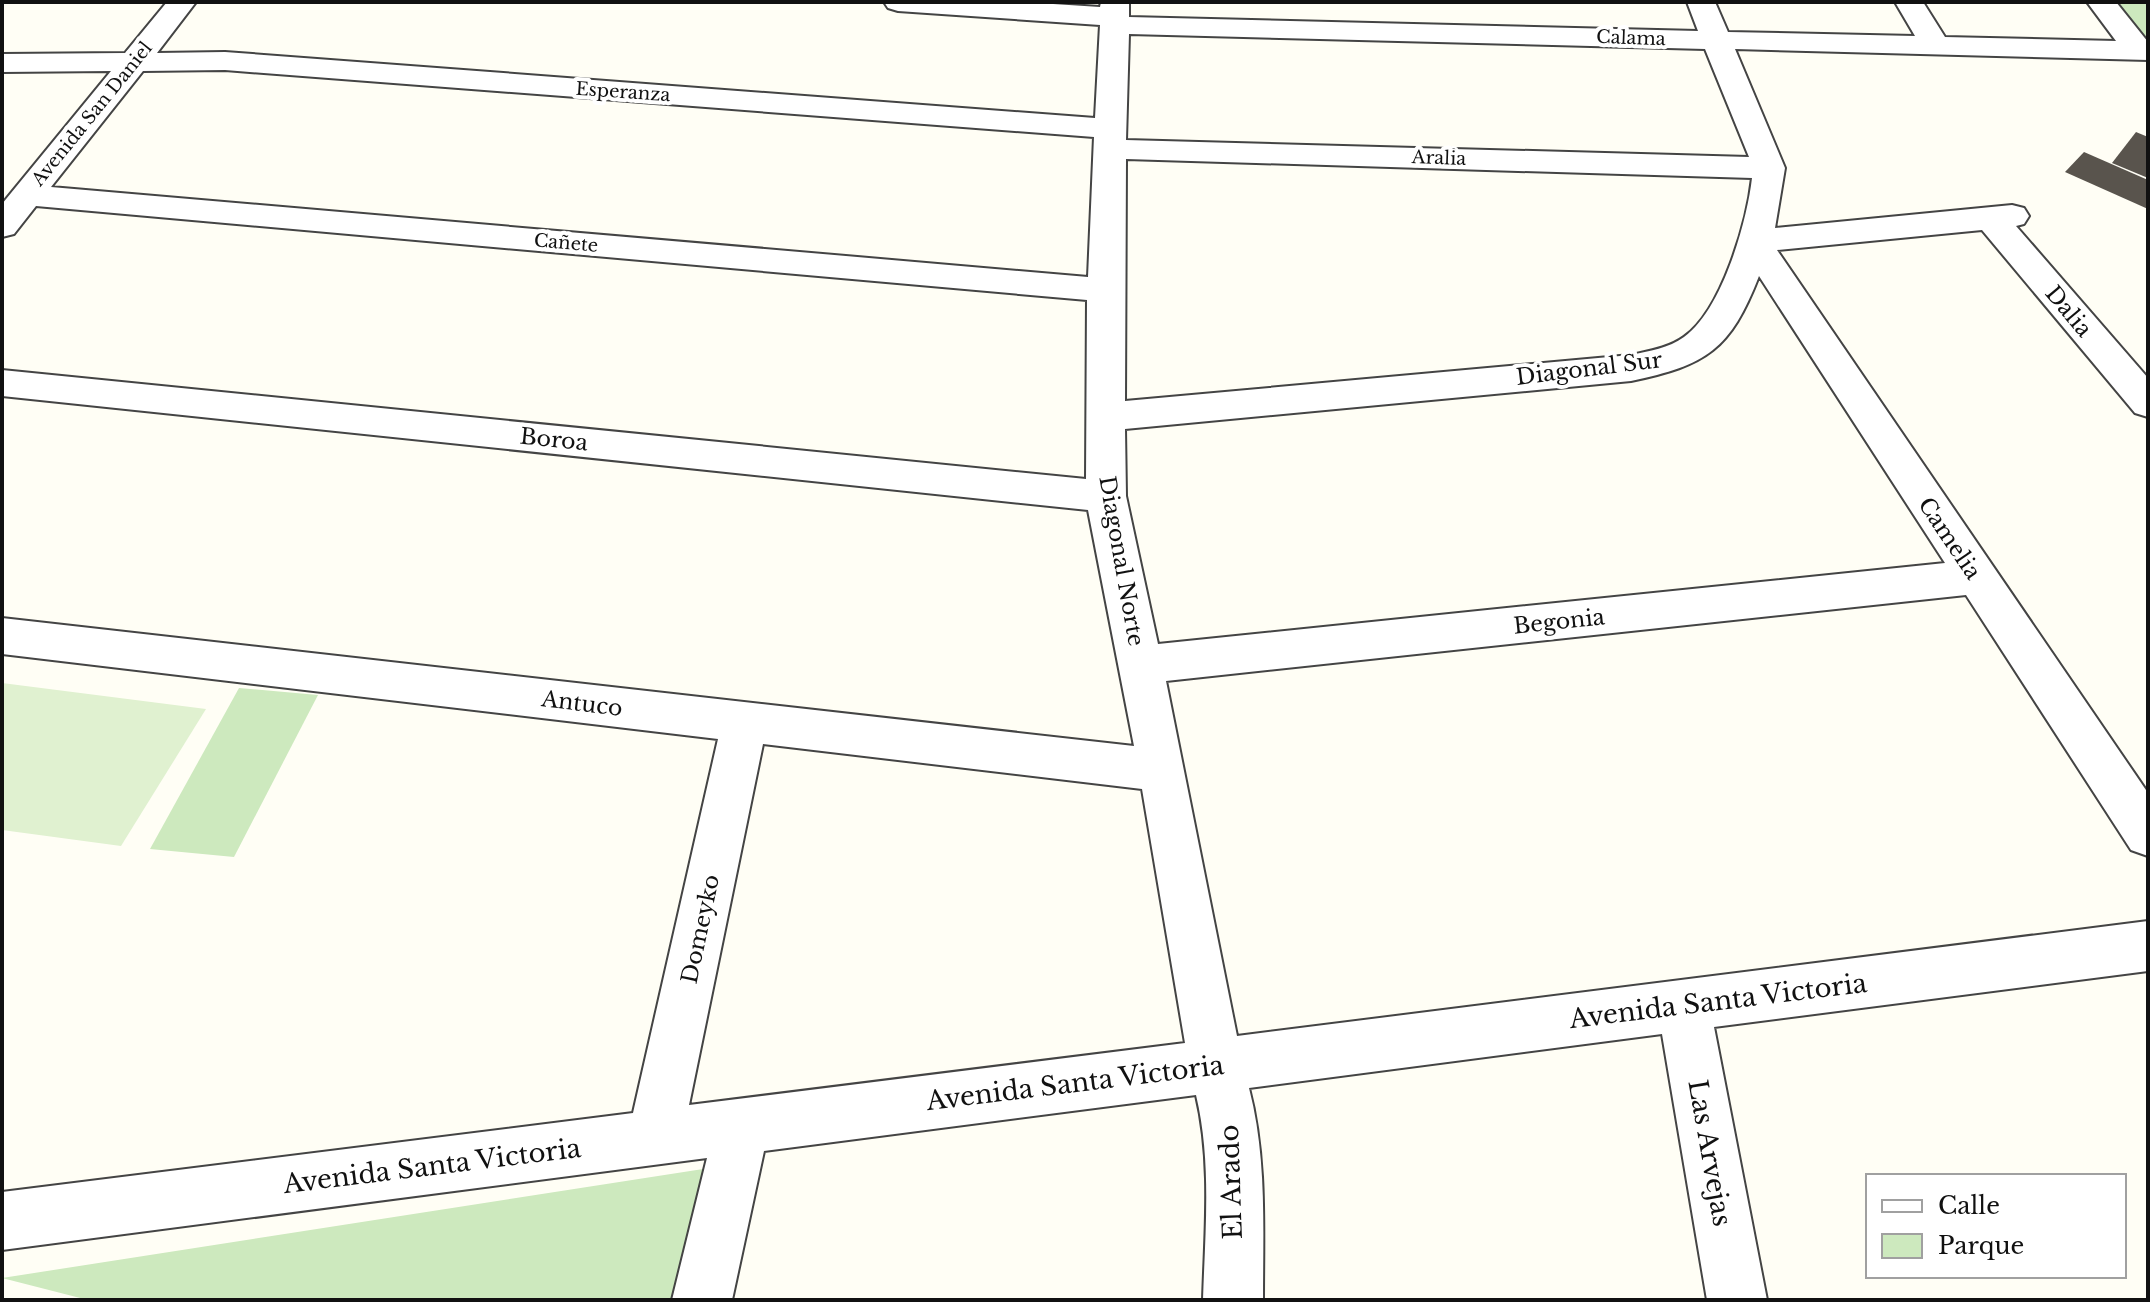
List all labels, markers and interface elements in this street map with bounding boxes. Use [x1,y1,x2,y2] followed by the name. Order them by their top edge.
[1596,26,1666,50] street label: Calama
[26,37,157,191] street label: Avenida San Daniel
[575,78,671,106] street label: Esperanza
[1410,146,1467,170] street label: Aralia
[533,229,599,257] street label: Cañete
[2040,280,2098,343] street label: Dalia
[1515,346,1664,391] street label: Diagonal Sur
[519,423,590,457] street label: Boroa
[1093,474,1150,648] street label: Diagonal Norte
[1912,492,1987,585] street label: Camelia
[1512,603,1607,640] street label: Begonia
[539,685,624,722] street label: Antuco
[676,872,725,986] street label: Domeyko
[1566,967,1869,1035] street label: Avenida Santa Victoria
[923,1049,1226,1117] street label: Avenida Santa Victoria
[1681,1077,1739,1229] street label: Las Arvejas
[1213,1124,1249,1240] street label: El Arado
[280,1132,583,1200] street label: Avenida Santa Victoria
[1866,1174,2126,1278] legend
[1938,1191,2000,1220] text: Calle
[1938,1231,2024,1260] text: Parque

